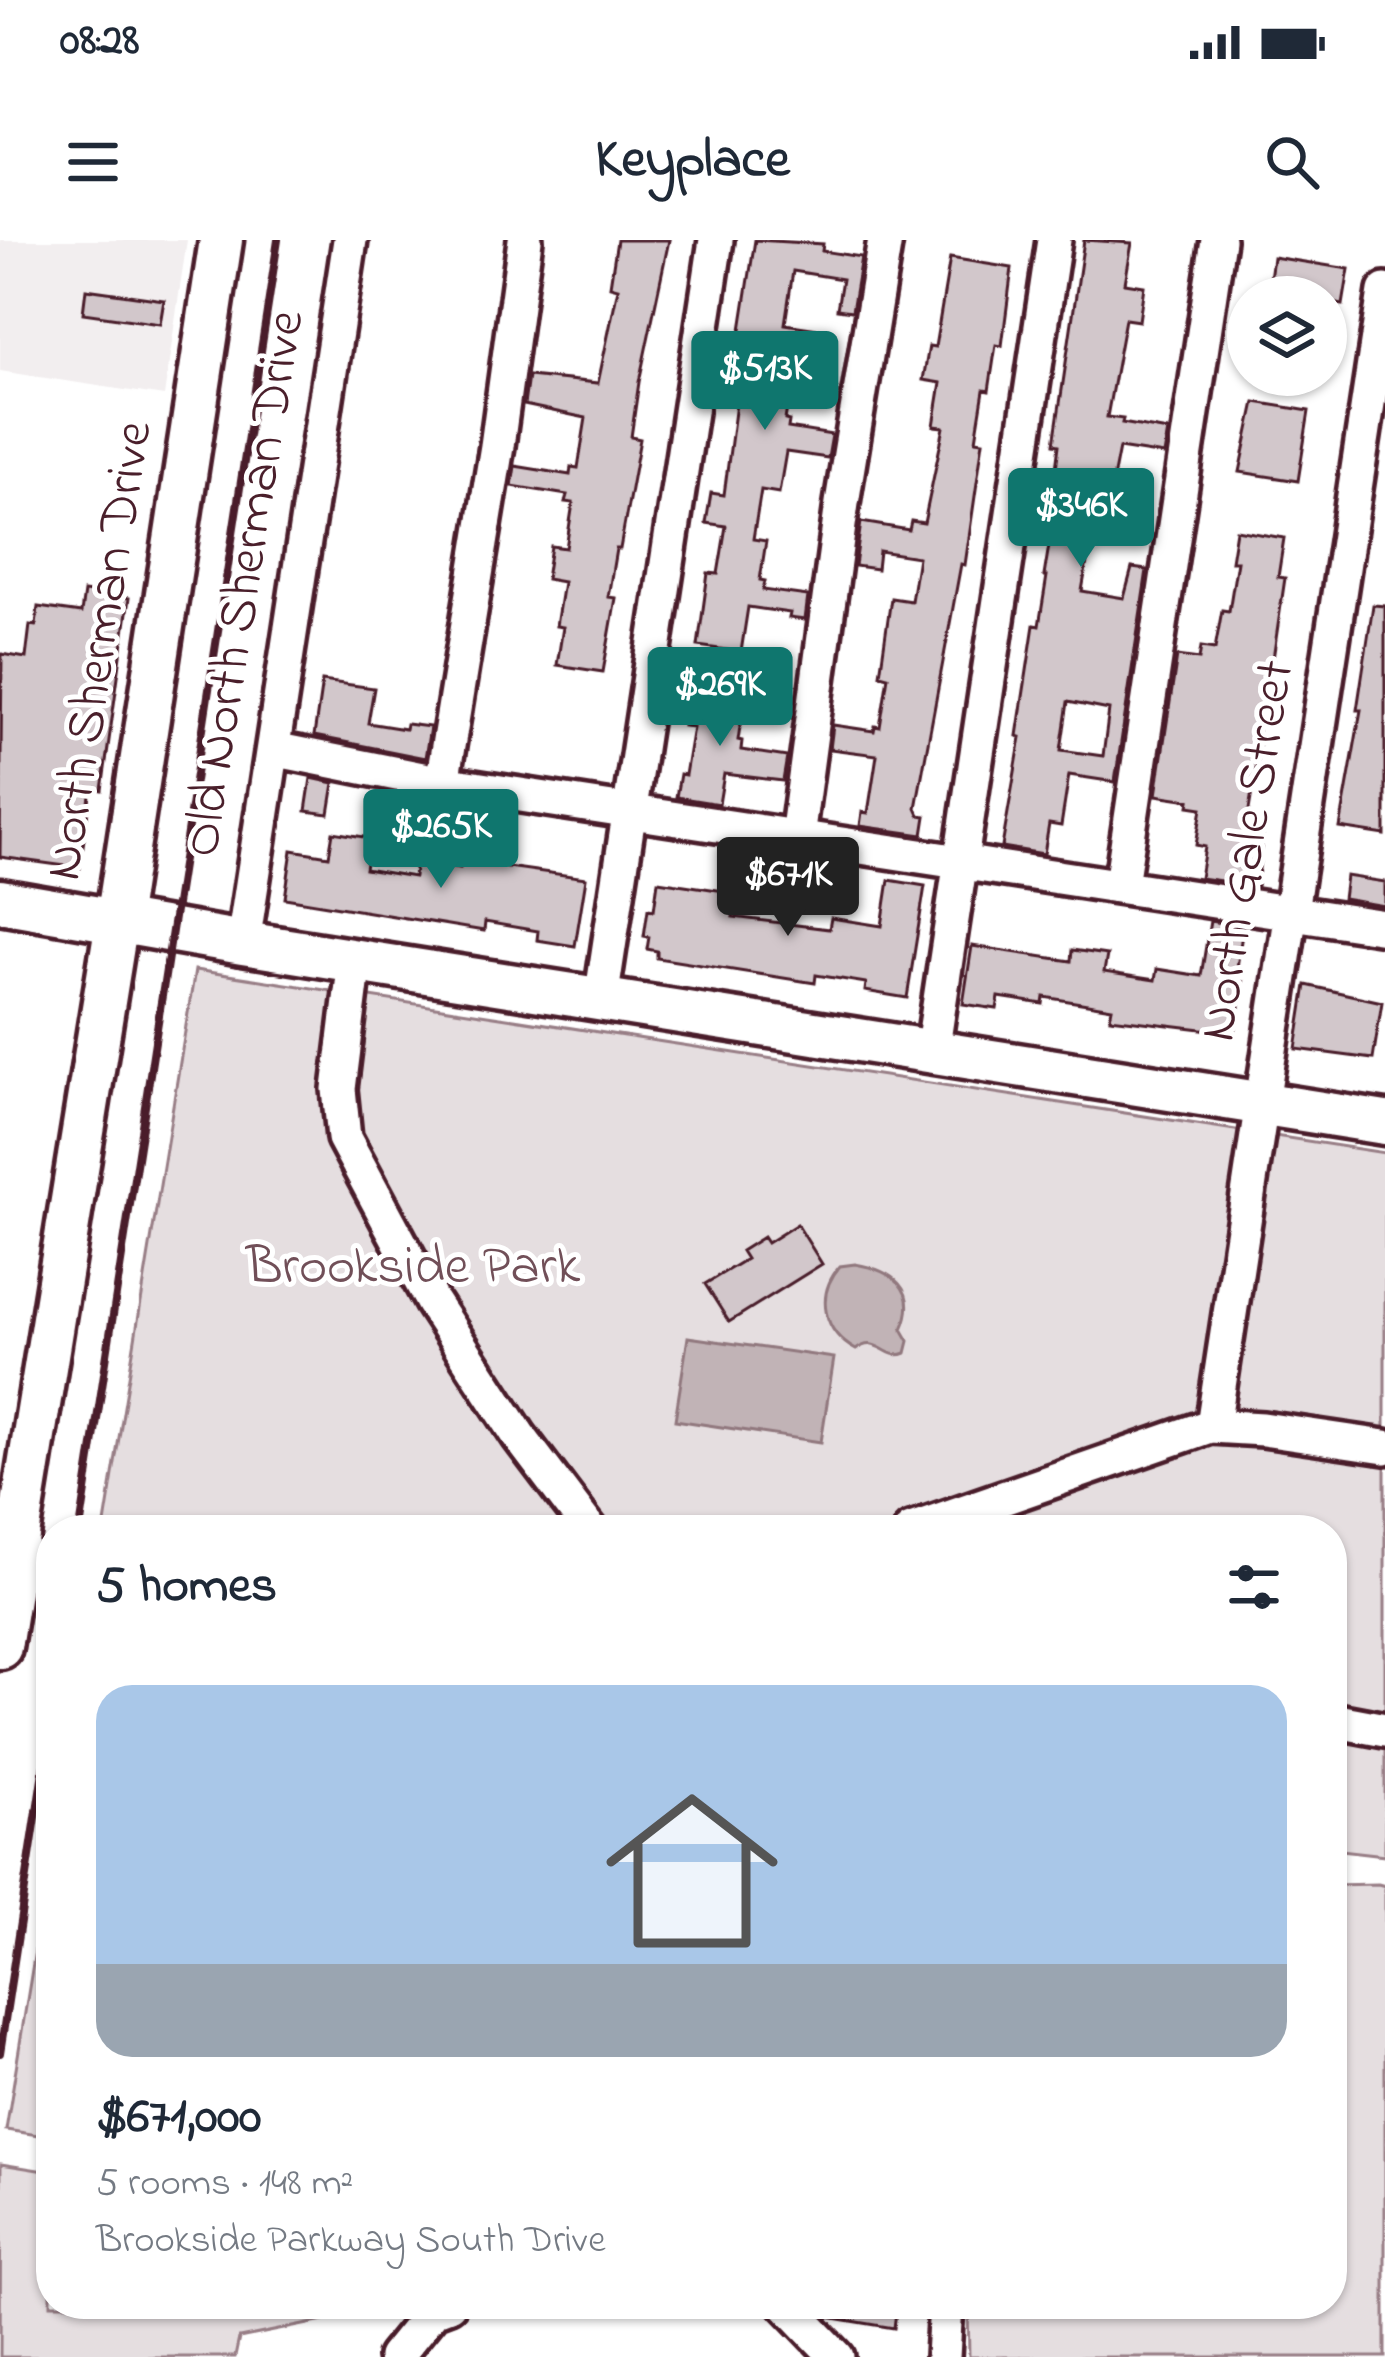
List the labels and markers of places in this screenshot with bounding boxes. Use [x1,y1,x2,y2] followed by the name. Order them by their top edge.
[681,331,849,433] pin: $513K
[997,468,1165,570] pin: $346K
[636,647,804,749] pin: $269K
[357,789,525,891] pin: $265K
[704,837,872,939] pin: $671K

